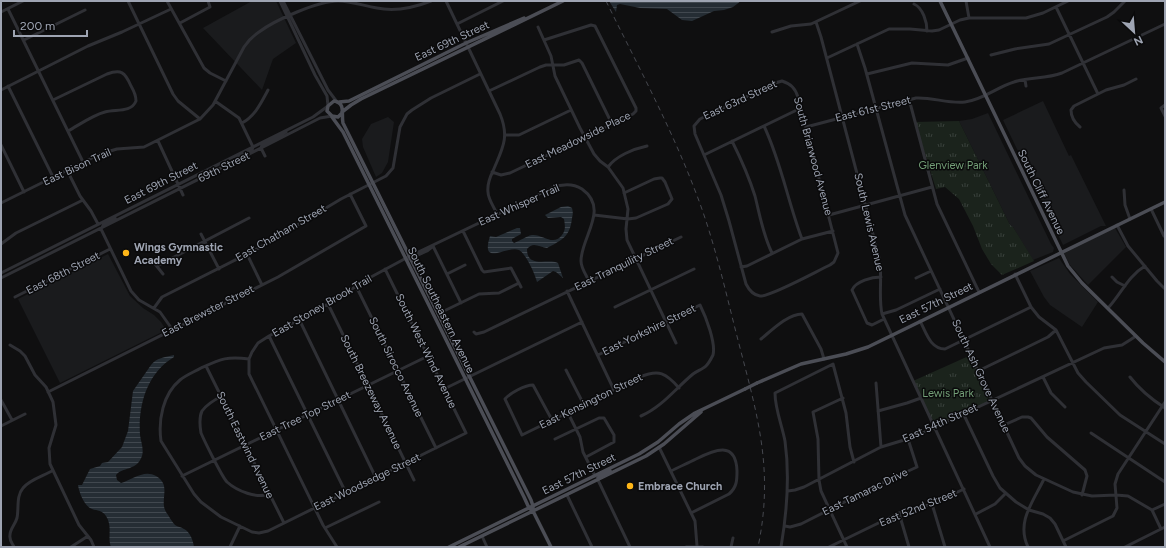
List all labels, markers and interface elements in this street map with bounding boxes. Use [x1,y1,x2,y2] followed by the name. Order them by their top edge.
[14,12,87,38] scale bar
[1114,12,1154,52] north arrow
[413,18,491,64] street label: East 69th Street
[20,19,55,33] text: 200 m
[1131,33,1145,48] text: N
[701,77,779,123] street label: East 63rd Street
[834,93,912,125] street label: East 61st Street
[791,95,835,217] street label: South Briarwood Avenue
[523,109,633,171] street label: East Meadowside Place
[41,146,113,188] street label: East Bison Trail
[1015,147,1067,237] street label: South Cliff Avenue
[196,149,252,185] street label: 69th Street
[122,159,200,207] street label: East 69th Street
[918,159,988,172] park label: Glenview Park
[851,172,887,272] street label: South Lewis Avenue
[476,181,562,229] street label: East Whisper Trail
[233,202,329,264] street label: East Chatham Street
[572,234,676,294] street label: East Tranquility Street
[134,241,223,267] place label: Wings Gymnastic Academy
[405,245,477,375] street label: South Southeastern Avenue
[121,248,131,258] marker: Wings Gymnastic Academy
[24,249,102,297] street label: East 68th Street
[270,272,374,340] street label: East Stoney Brook Trail
[897,280,975,326] street label: East 57th Street
[160,282,256,340] street label: East Brewster Street
[393,292,459,410] street label: South West Wind Avenue
[600,302,698,358] street label: East Yorkshire Street
[366,315,426,419] street label: South Sirocco Avenue
[949,317,1013,435] street label: South Ash Grove Avenue
[338,333,404,451] street label: South Breezeway Avenue
[537,370,645,432] street label: East Kensington Street
[922,387,974,400] park label: Lewis Park
[257,388,353,444] street label: East Tree Top Street
[213,389,277,501] street label: South Eastwind Avenue
[900,401,980,445] street label: East 54th Street
[312,451,422,513] street label: East Woodsedge Street
[540,451,618,497] street label: East 57th Street
[820,466,910,518] street label: East Tamarac Drive
[638,480,722,493] place label: Embrace Church
[625,481,635,491] marker: Embrace Church
[877,486,959,530] street label: East 52nd Street

